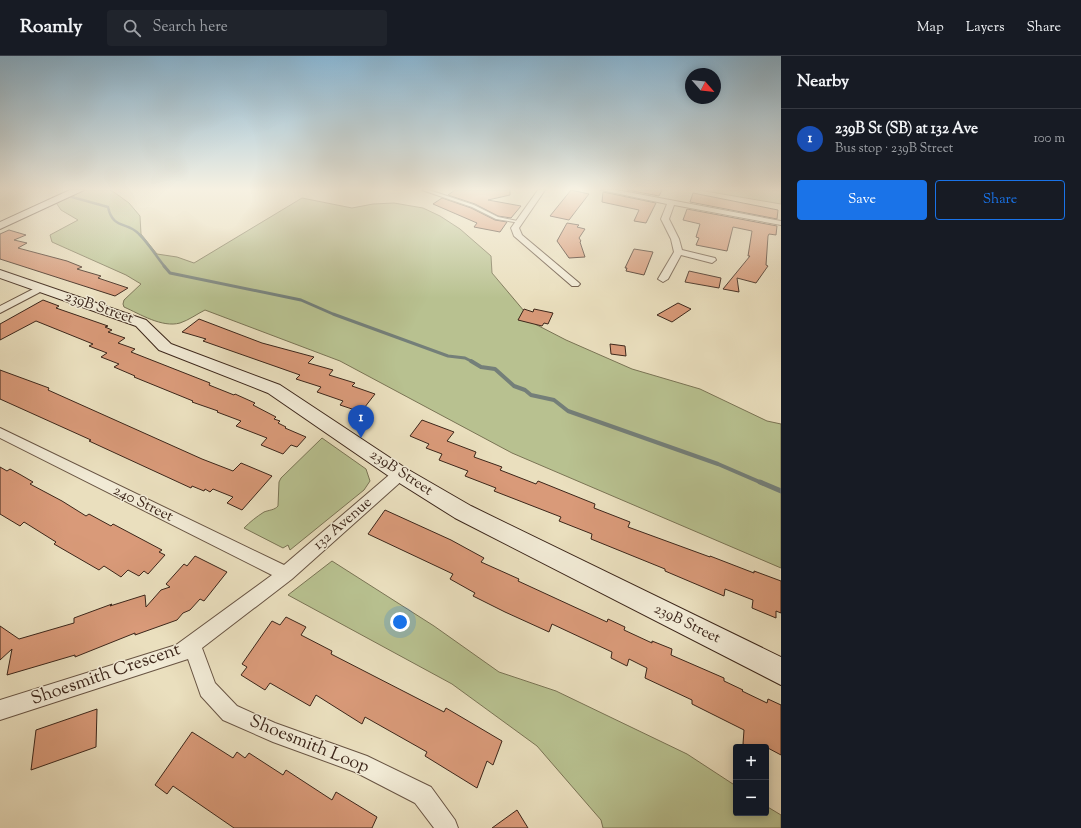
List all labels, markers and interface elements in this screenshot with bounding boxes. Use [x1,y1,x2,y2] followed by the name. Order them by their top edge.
[107,10,387,46] search box
[20,14,83,41] text: Roamly
[121,17,143,39] icon: search
[153,17,228,38] text: Search here
[917,18,944,38] text: Map
[966,18,1004,38] text: Layers
[1026,18,1061,38] text: Share
[685,68,721,104] north arrow
[797,70,849,94] text: Nearby
[835,119,978,140] text: 239B St (SB) at 132 Ave
[808,130,812,148] text: 1
[1033,130,1065,148] text: 100 m
[835,140,953,158] text: Bus stop · 239B Street
[797,180,927,220] button: Save
[935,180,1065,220] button: Share
[62,286,136,330] street label: 239B Street
[348,405,374,438] pin: 1
[365,445,437,501] street label: 239B Street
[109,480,177,528] street label: 240 Street
[309,493,377,555] street label: 132 Avenue
[650,599,724,649] street label: 239B Street
[390,612,410,632] your location
[28,637,184,713] street label: Shoesmith Crescent
[245,709,373,781] street label: Shoesmith Loop
[733,744,769,816] map controls
[733,744,769,780] button: +
[733,780,769,816] button: −

